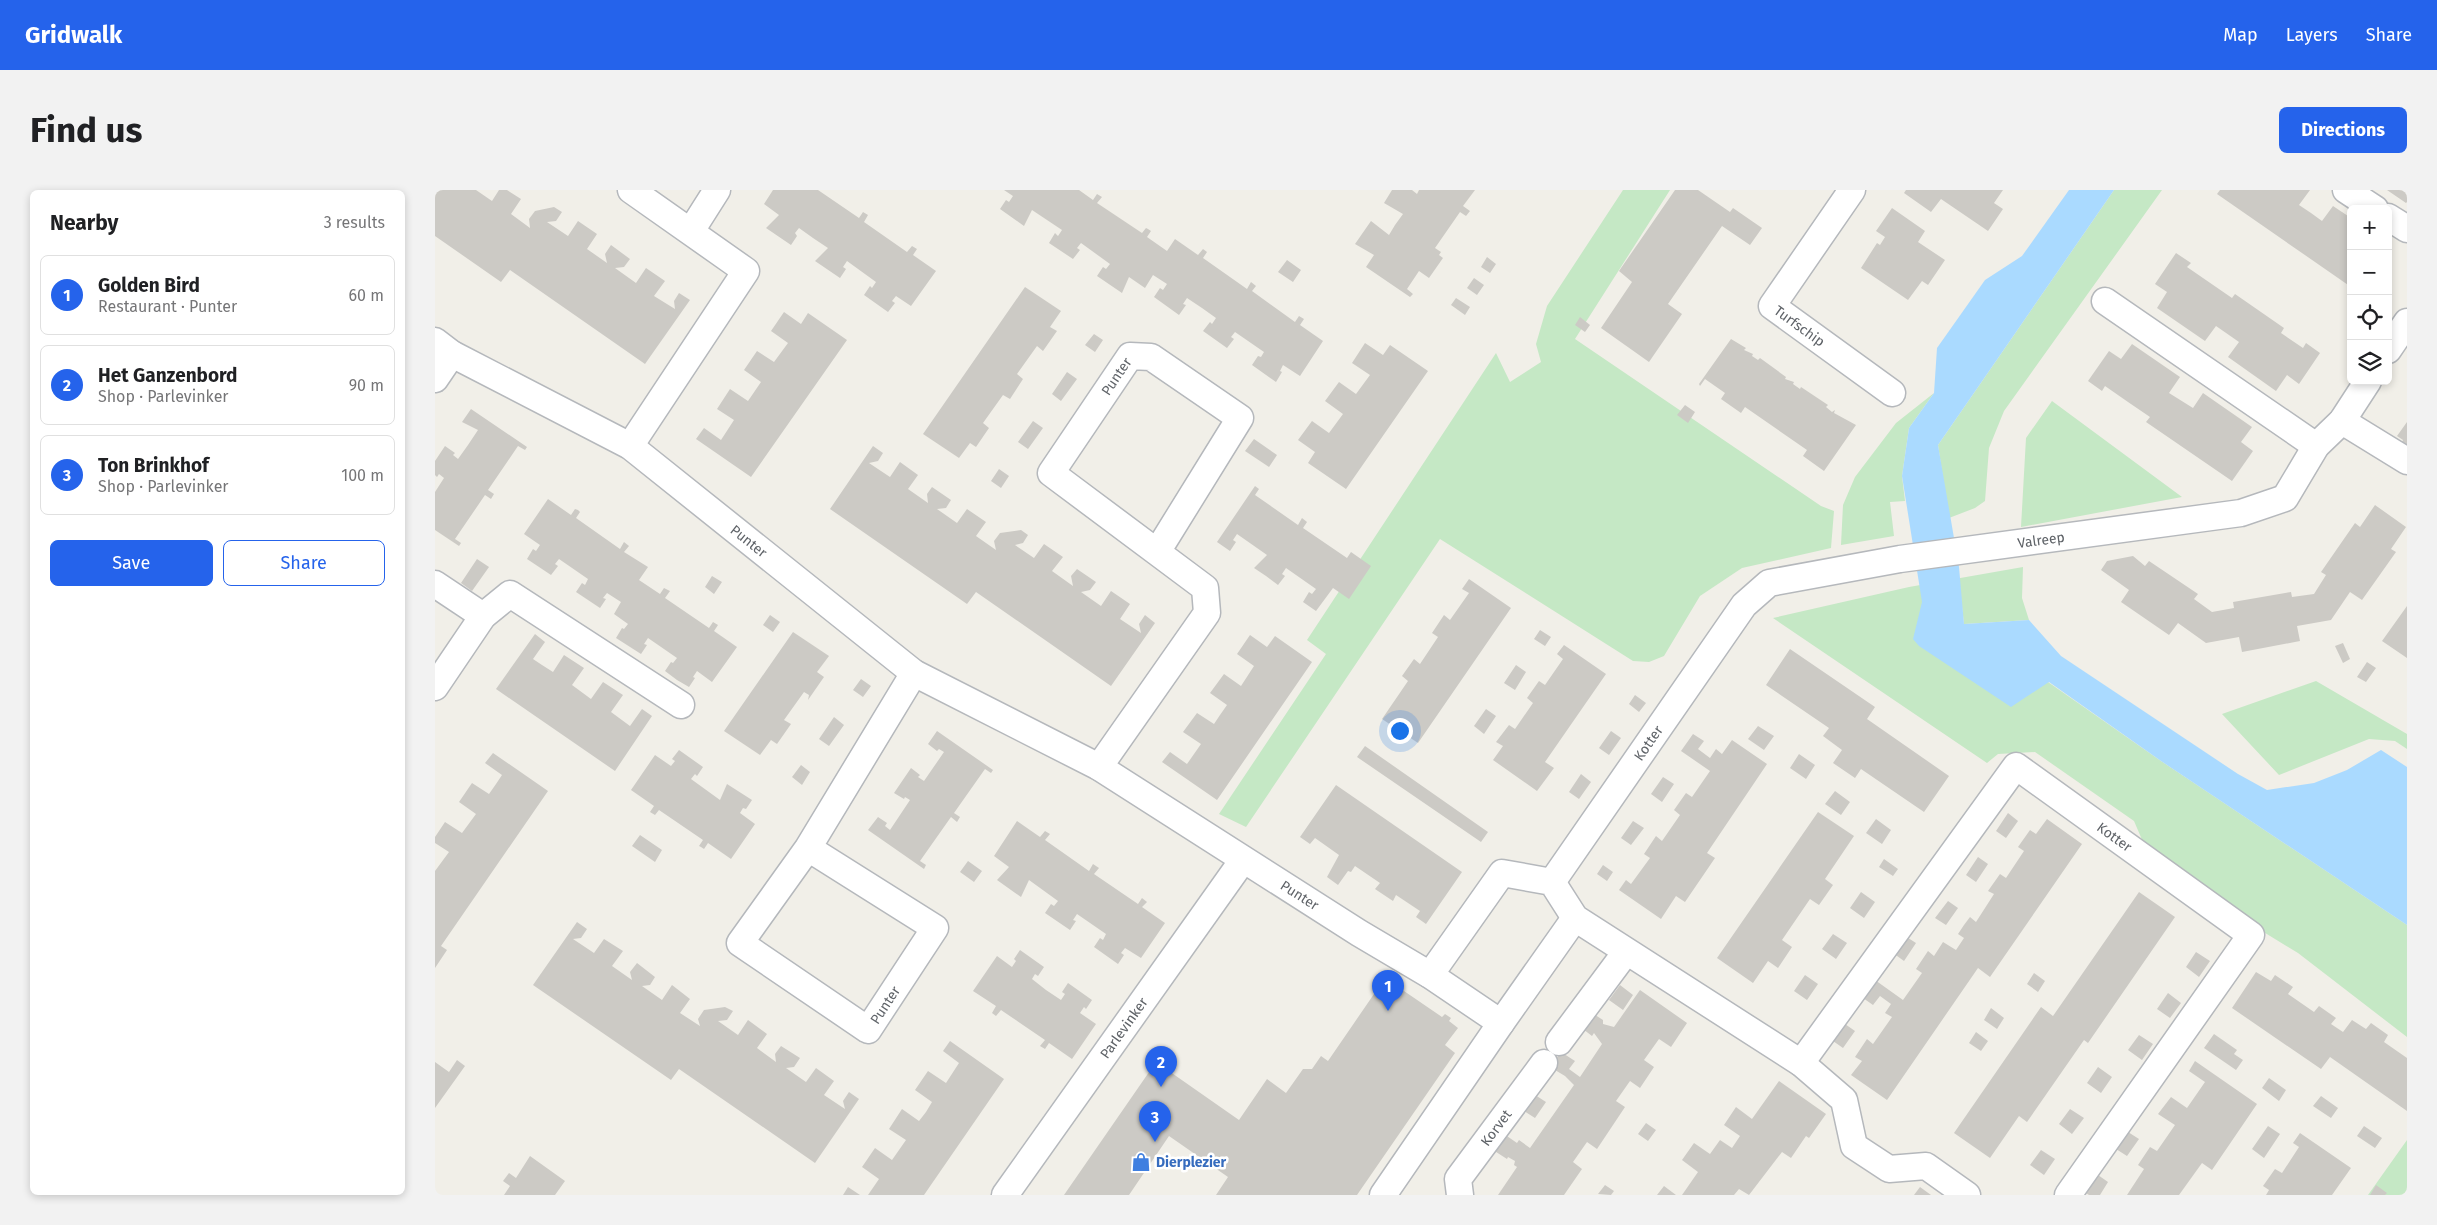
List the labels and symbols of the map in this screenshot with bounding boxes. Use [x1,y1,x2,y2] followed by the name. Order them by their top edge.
[1771,302,1828,351] street label: Turfschip
[1098,354,1136,399] street label: Punter
[727,522,771,562] street label: Punter
[2017,529,2066,552] street label: Valreep
[1387,718,1413,744] your location
[1631,722,1667,764] street label: Kotter
[2093,819,2136,856] street label: Kotter
[1277,877,1322,914] street label: Punter
[1372,970,1404,1011] pin: 1
[867,983,904,1028] street label: Punter
[1097,994,1152,1062] street label: Parlevinker
[1145,1046,1177,1087] pin: 2
[1139,1101,1171,1142] pin: 3
[1477,1106,1516,1150] street label: Korvet
[1130,1151,1152,1173] shop icon: Dierplezier
[1156,1154,1227,1171] place label: Dierplezier

